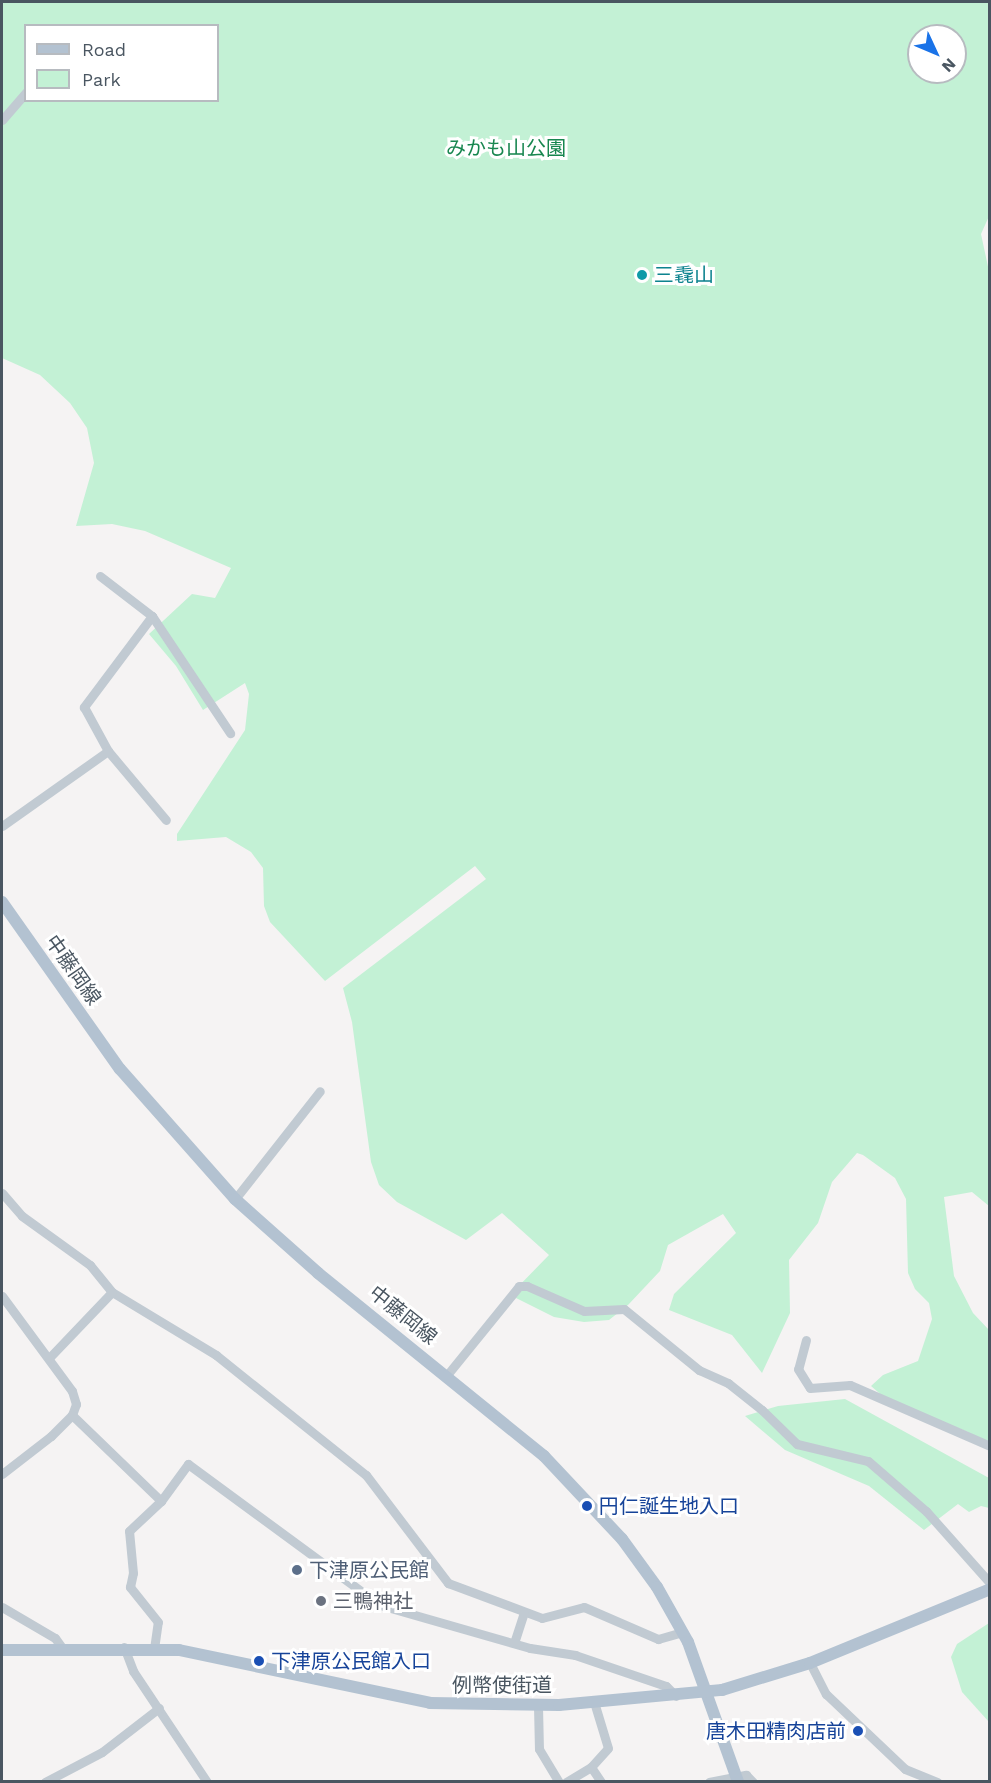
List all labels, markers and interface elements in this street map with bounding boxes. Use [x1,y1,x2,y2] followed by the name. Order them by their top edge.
[24,24,219,102] legend
[907,24,967,84] north arrow
[82,39,126,60] text: Road
[938,55,960,76] text: N
[82,69,121,90] text: Park
[446,136,566,160] park label: みかも山公園
[654,263,714,287] place label: 三毳山
[635,268,649,282] marker: 三毳山
[40,930,106,1010] street label: 中藤岡線
[364,1281,442,1349] street label: 中藤岡線
[599,1494,739,1518] place label: 円仁誕生地入口
[580,1499,594,1513] marker: 円仁誕生地入口
[309,1558,429,1582] place label: 下津原公民館
[290,1563,304,1577] marker: 下津原公民館
[333,1589,413,1613] place label: 三鴨神社
[314,1594,328,1608] marker: 三鴨神社
[271,1649,431,1673] place label: 下津原公民館入口
[252,1654,266,1668] marker: 下津原公民館入口
[452,1673,552,1697] street label: 例幣使街道
[706,1719,846,1743] place label: 唐木田精肉店前
[851,1724,865,1738] marker: 唐木田精肉店前

